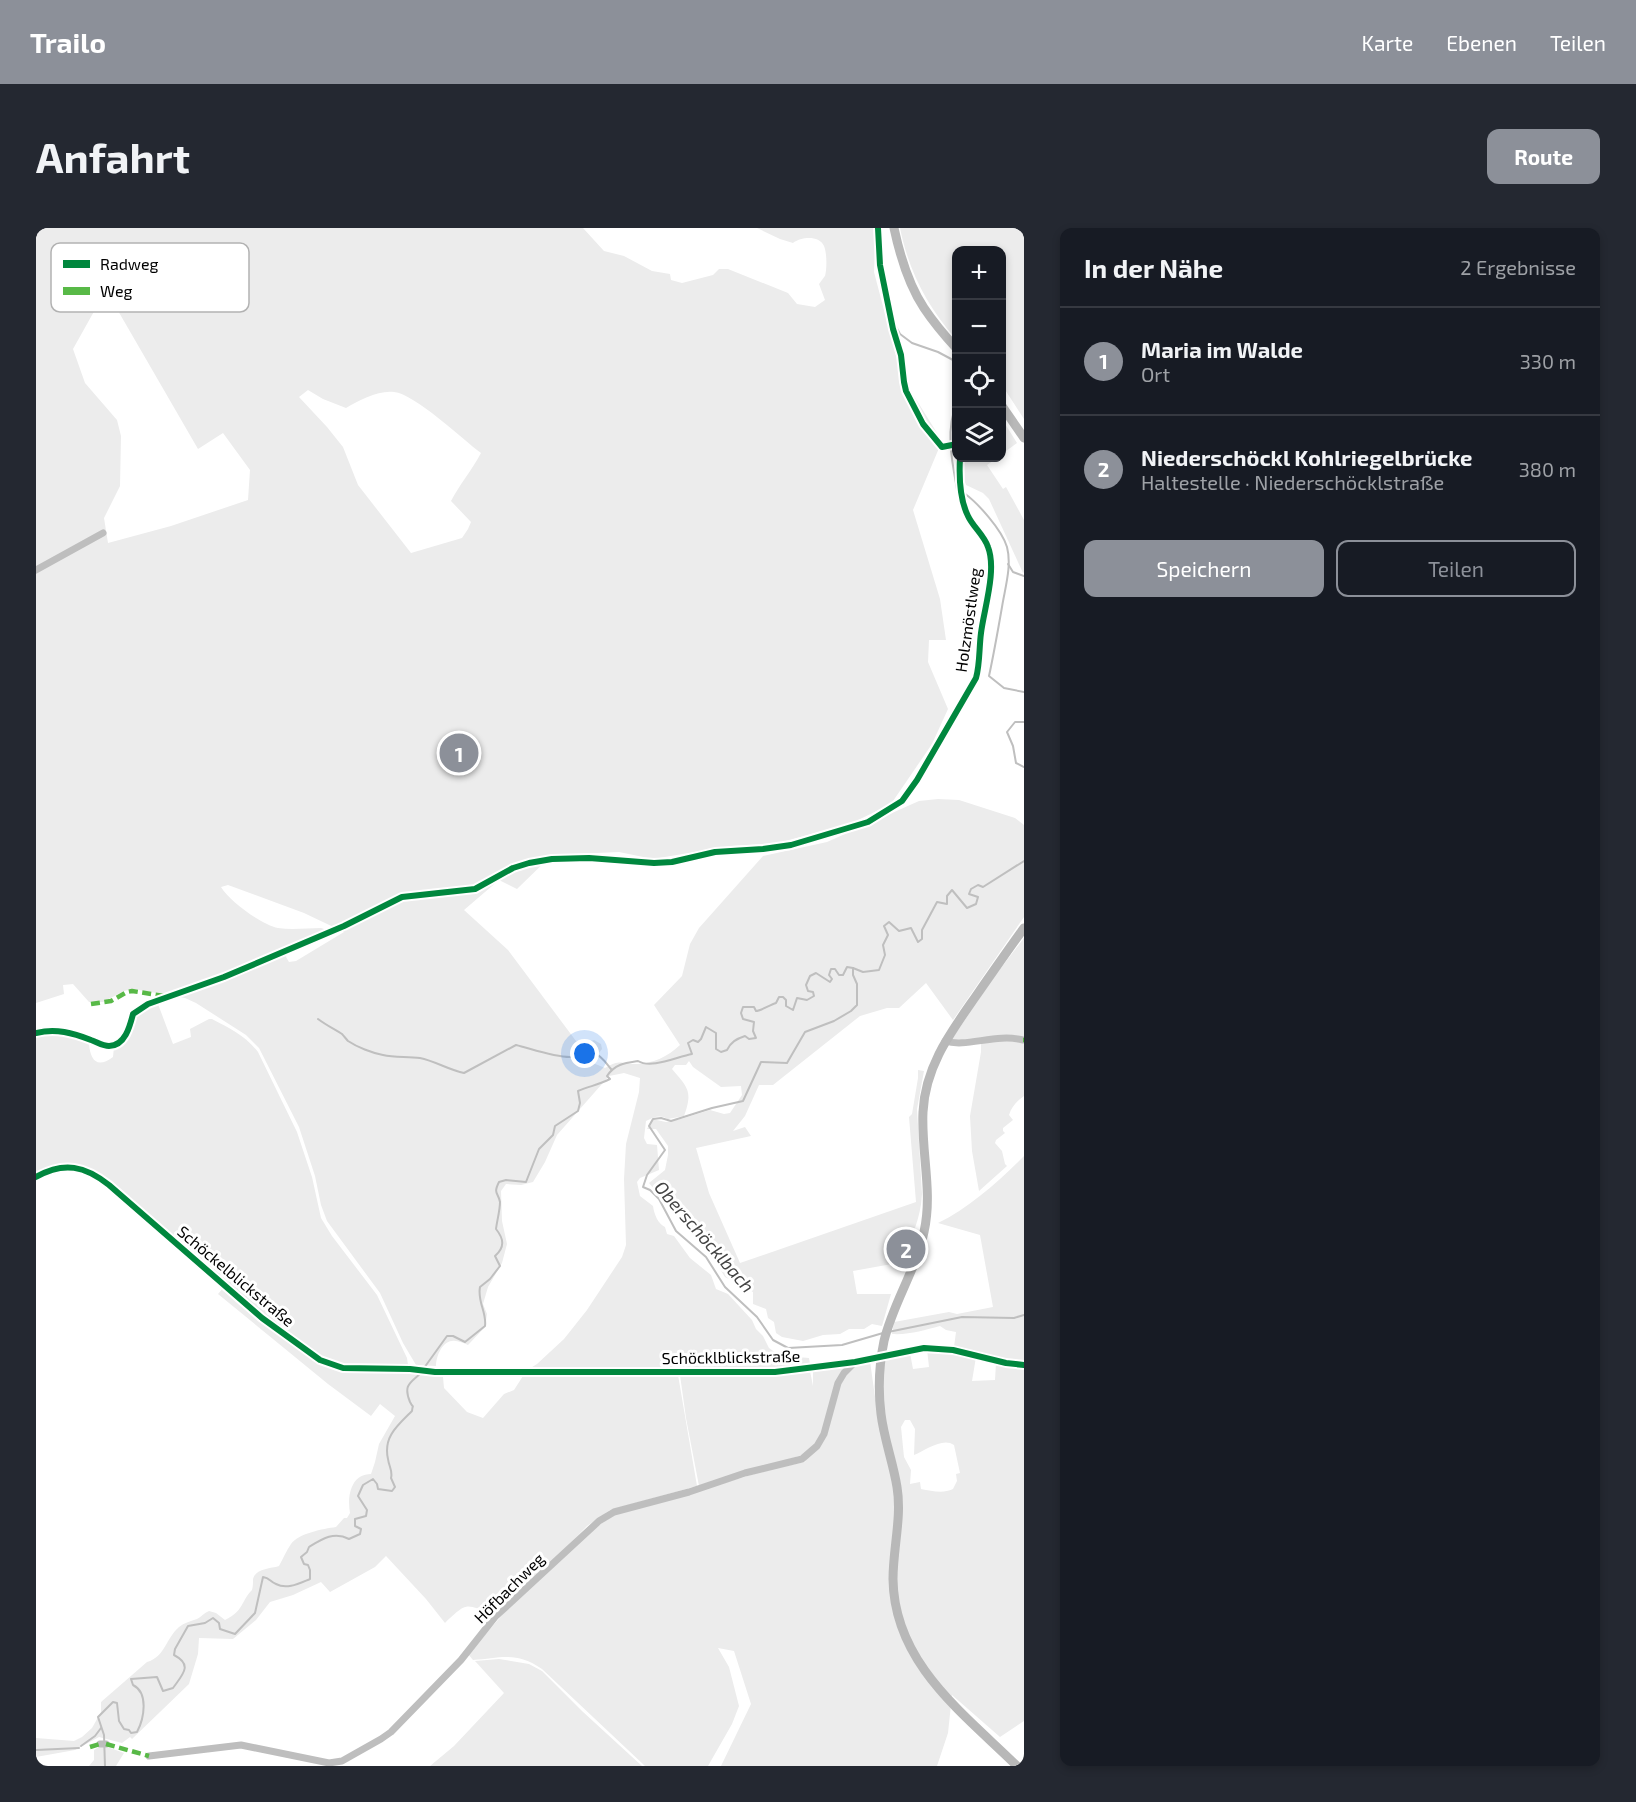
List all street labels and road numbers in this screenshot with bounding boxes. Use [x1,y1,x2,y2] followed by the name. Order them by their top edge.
[951,566,984,673] street label: Holzmöstlweg
[174,1221,299,1330] street label: Schöckelblickstraße
[662,1346,800,1367] street label: Schöcklblickstraße
[470,1549,548,1627] street label: Höfbachweg

